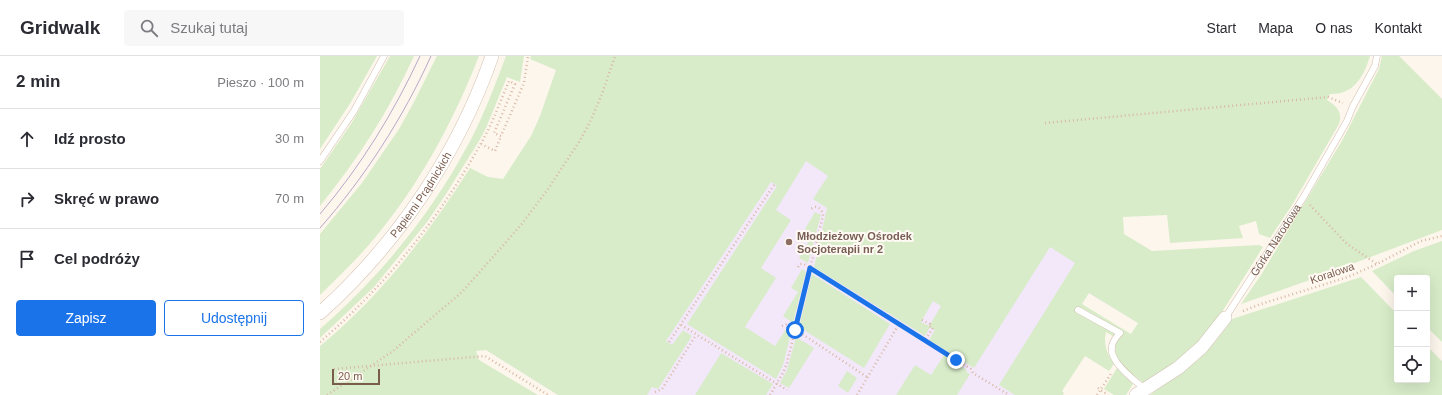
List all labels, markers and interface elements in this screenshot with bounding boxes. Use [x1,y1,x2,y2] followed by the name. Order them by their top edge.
[124,10,404,46] search box
[20,17,100,38] text: Gridwalk
[138,17,160,39] icon: search
[170,19,248,36] text: Szukaj tutaj
[1207,20,1236,36] text: Start
[1258,20,1293,36] text: Mapa
[1315,20,1353,36] text: O nas
[1375,20,1422,36] text: Kontakt
[16,72,60,91] text: 2 min
[217,75,304,90] text: Pieszo · 100 m
[16,128,38,150] icon: ahead
[54,130,126,147] text: Idź prosto
[275,131,304,146] text: 30 m
[388,150,454,240] street label: Papierni Prądnickich
[16,188,38,210] icon: right
[54,190,159,207] text: Skręć w prawo
[275,191,304,206] text: 70 m
[1248,201,1304,278] street label: Górka Narodowa
[797,230,913,255] place label: Młodzieżowy Ośrodek Socjoterapii nr 2
[784,237,794,247] marker: Młodzieżowy Ośrodek Socjoterapii nr 2
[16,248,38,270] icon: arrive
[54,250,140,267] text: Cel podróży
[1308,260,1356,286] street label: Koralowa
[1394,275,1430,383] map controls
[1394,275,1430,311] button: +
[16,300,156,336] button: Zapisz
[164,300,304,336] button: Udostępnij
[1394,311,1430,347] button: −
[786,321,804,339] route start
[1394,347,1430,383] button: locate
[947,351,965,369] route end
[332,367,380,386] scale bar
[338,370,362,382] text: 20 m

